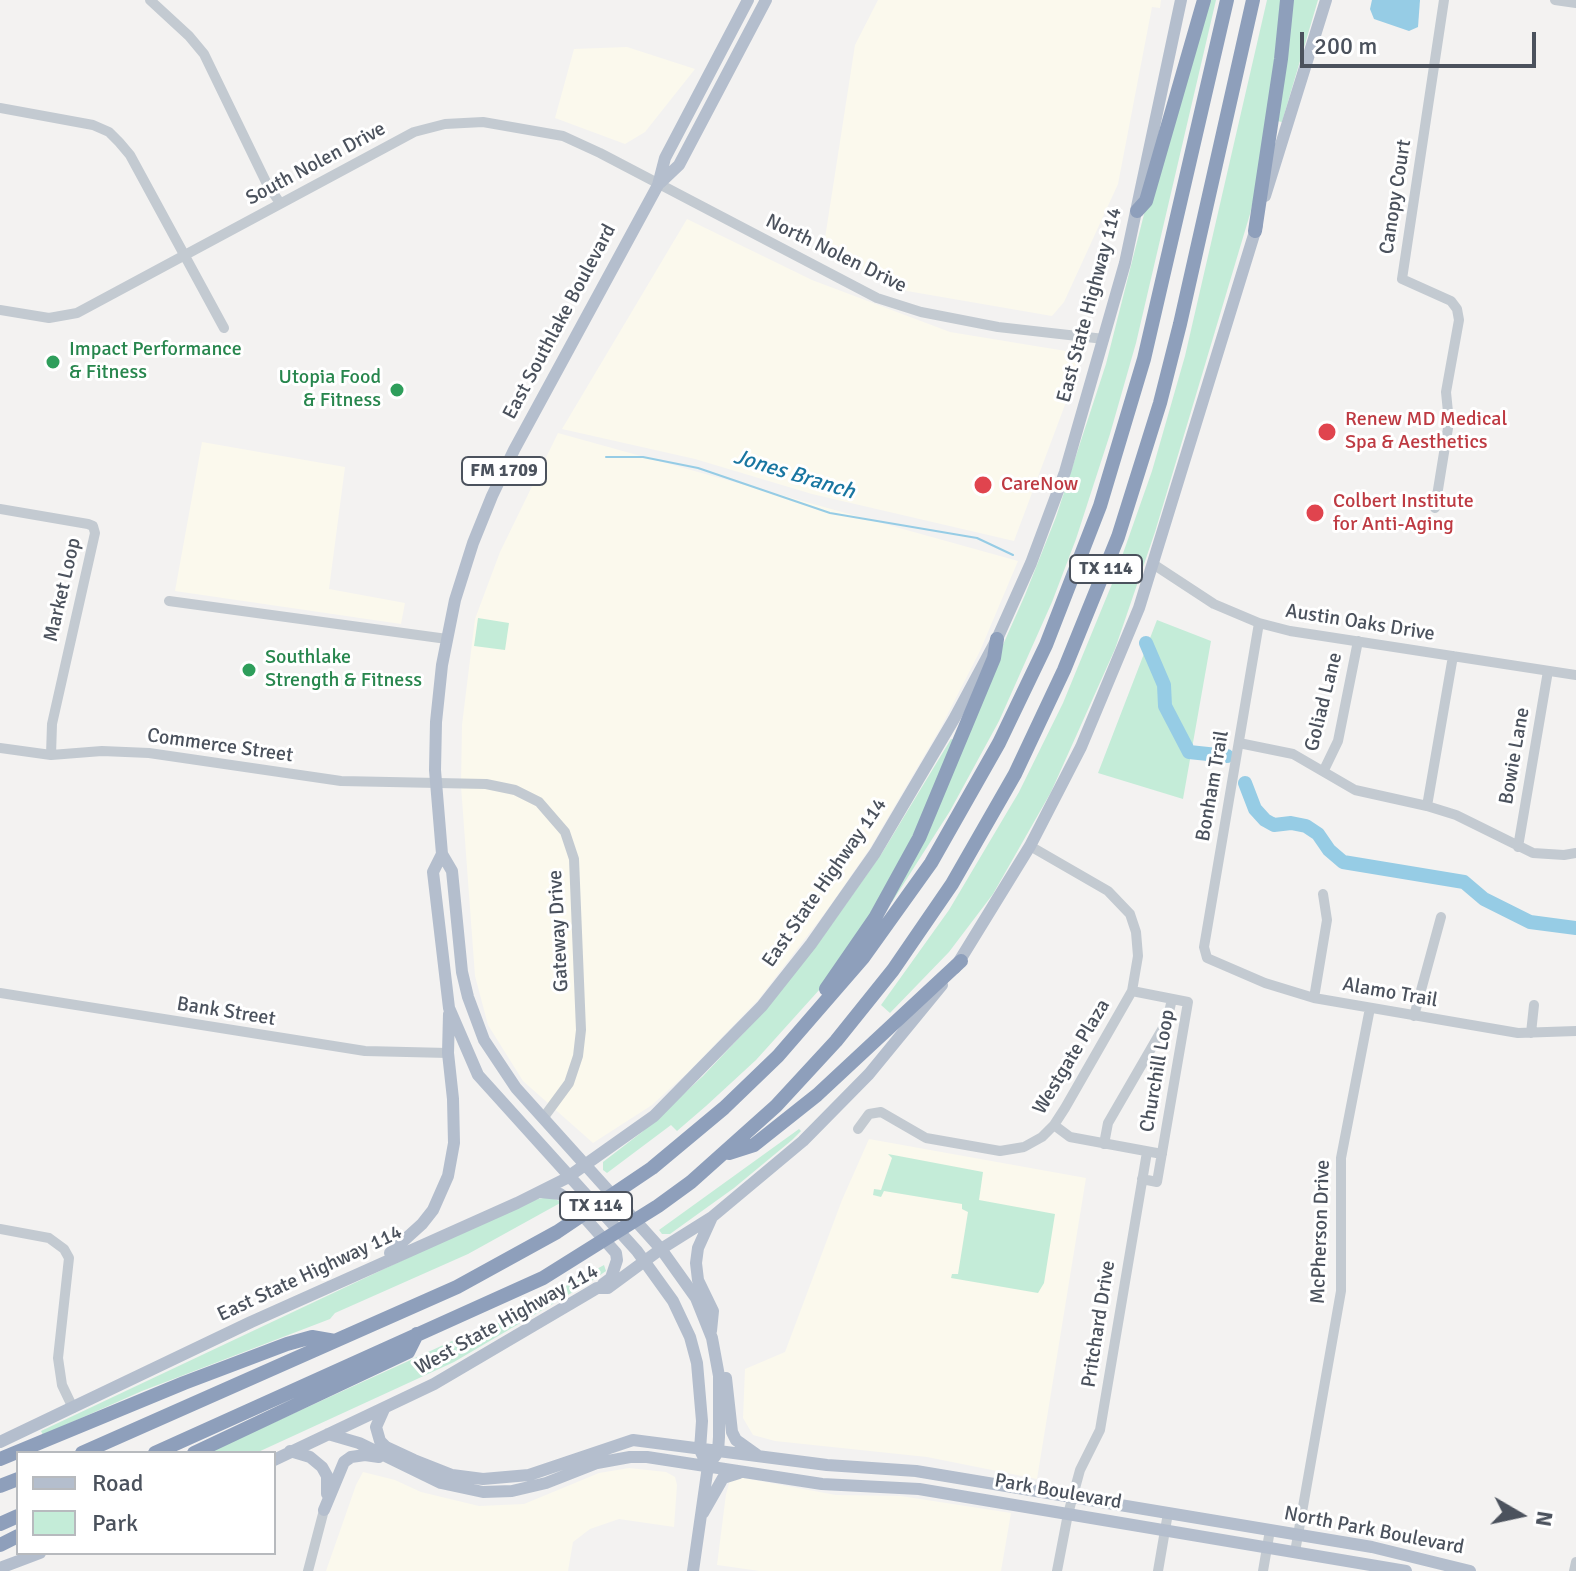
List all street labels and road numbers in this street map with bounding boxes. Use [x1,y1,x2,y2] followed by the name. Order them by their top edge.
[242,117,390,211] street label: South Nolen Drive
[1375,138,1417,256] street label: Canopy Court
[1052,205,1128,405] street label: East State Highway 114
[762,210,910,298] street label: North Nolen Drive
[498,220,622,424] street label: East Southlake Boulevard
[462,457,546,485] road number: FM 1709
[39,536,87,644] street label: Market Loop
[1070,555,1142,583] road number: TX 114
[1284,599,1436,647] street label: Austin Oaks Drive
[1300,650,1348,754] street label: Goliad Lane
[1495,706,1535,806] street label: Bowie Lane
[146,724,294,768] street label: Commerce Street
[1191,729,1235,843] street label: Bonham Trail
[758,794,892,972] street label: East State Highway 114
[544,869,574,993] street label: Gateway Drive
[1340,973,1440,1013] street label: Alamo Trail
[175,992,277,1032] street label: Bank Street
[1028,995,1116,1119] street label: Westgate Plaza
[1135,1008,1181,1134] street label: Churchill Loop
[1306,1159,1336,1305] street label: McPherson Drive
[560,1192,632,1220] road number: TX 114
[214,1221,406,1327] street label: East State Highway 114
[1077,1259,1121,1389] street label: Pritchard Drive
[411,1260,603,1380] street label: West State Highway 114
[993,1469,1123,1515] street label: Park Boulevard
[1282,1502,1466,1560] street label: North Park Boulevard

